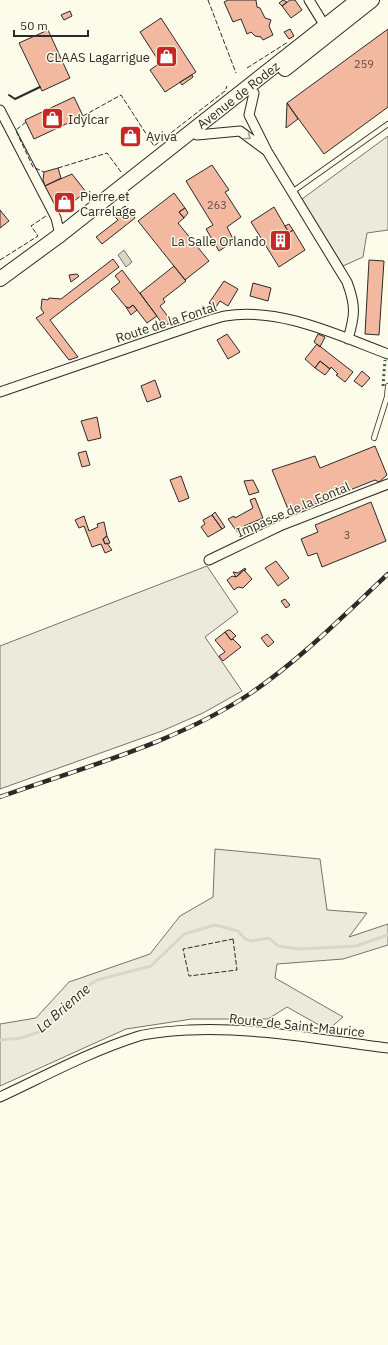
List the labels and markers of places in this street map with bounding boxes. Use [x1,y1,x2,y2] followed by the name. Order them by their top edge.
[153,44,179,70] shop icon: CLAAS Lagarrigue
[46,49,150,66] place label: CLAAS Lagarrigue
[39,106,65,132] shop icon: Idylcar
[68,111,109,128] place label: Idylcar
[117,123,143,149] shop icon: Aviva
[146,128,177,145] place label: Aviva
[80,188,136,220] place label: Pierre et Carrelage
[51,190,77,216] shop icon: Pierre et Carrelage
[268,228,294,254] building icon: La Salle Orlando
[171,233,266,250] place label: La Salle Orlando

